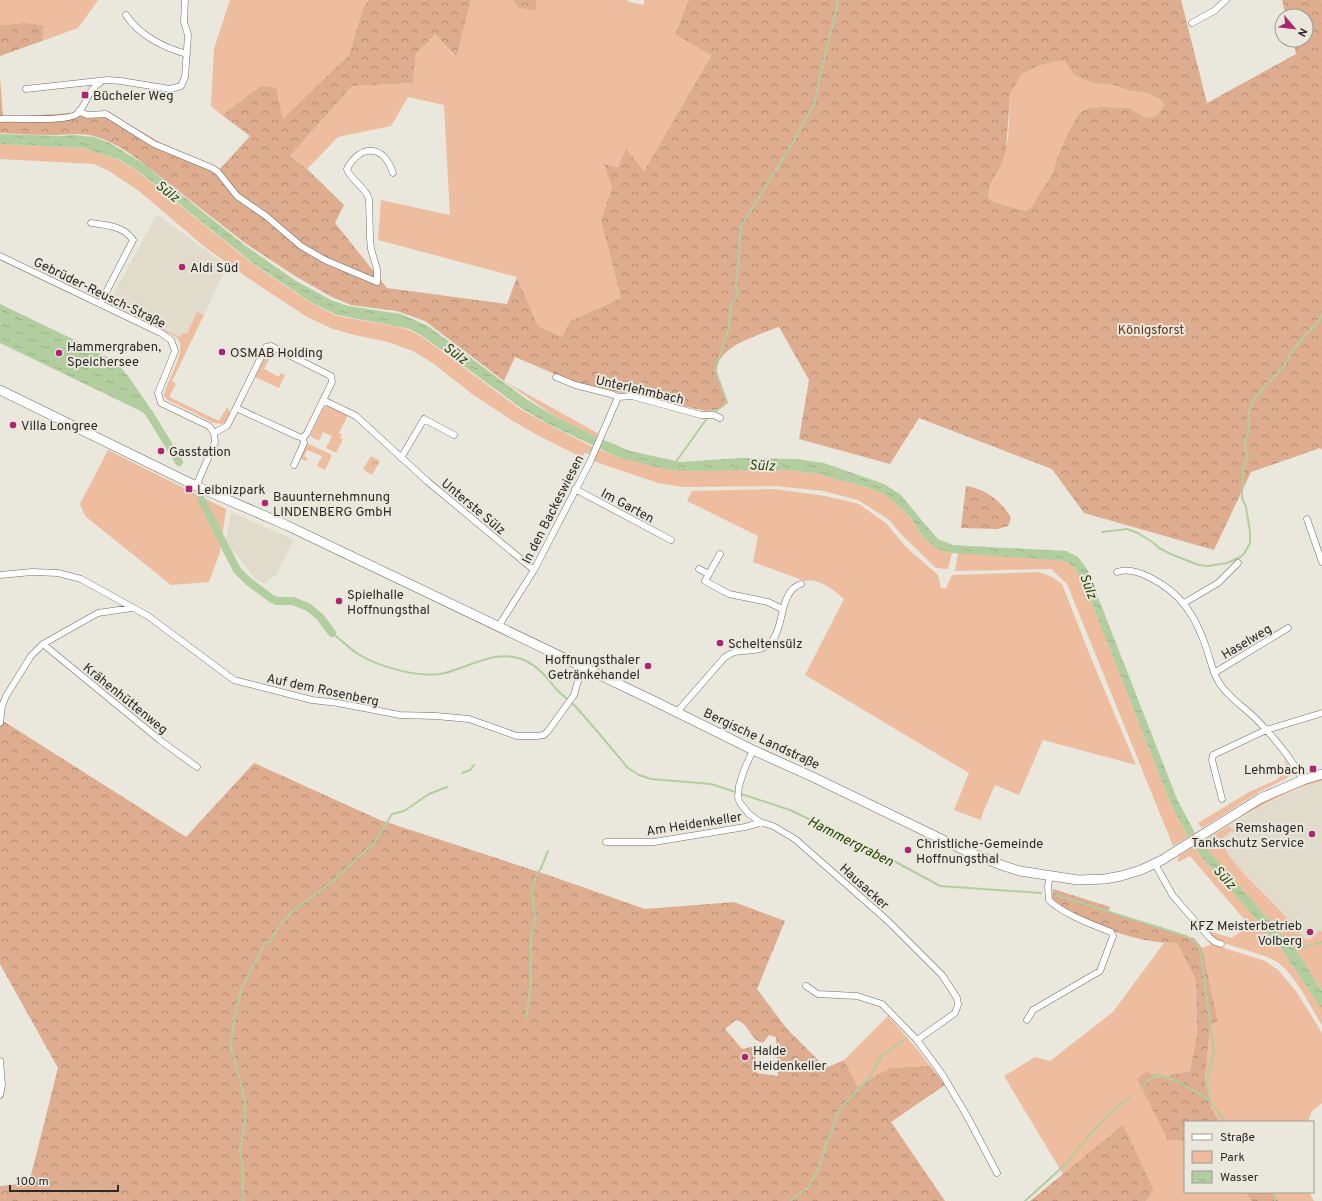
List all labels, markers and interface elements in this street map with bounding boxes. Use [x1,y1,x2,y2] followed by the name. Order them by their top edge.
[1274,8,1314,48] north arrow
[1294,25,1310,39] text: N
[93,89,173,105] place label: Bücheler Weg
[80,90,90,100] marker: Bücheler Weg
[152,177,183,208] water label: Sülz
[30,255,168,333] street label: Gebrüder-Reusch-Straße
[190,261,238,277] place label: Aldi Süd
[177,262,187,272] marker: Aldi Süd
[1118,323,1184,339] park label: Königsforst
[67,340,161,371] place label: Hammergraben, Speichersee
[440,340,472,370] water label: Sülz
[230,346,323,362] place label: OSMAB Holding
[217,347,227,357] marker: OSMAB Holding
[54,348,64,358] marker: Hammergraben, Speichersee
[594,373,685,409] street label: Unterlehmbach
[21,419,98,435] place label: Villa Longree
[8,420,18,430] marker: Villa Longree
[169,445,231,461] place label: Gasstation
[156,446,166,456] marker: Gasstation
[519,453,588,567] street label: In den Backeswiesen
[748,457,777,476] water label: Sülz
[437,476,508,539] street label: Unterste Sülz
[197,483,266,499] place label: Leibnizpark
[184,484,194,494] marker: Leibnizpark
[598,486,656,527] street label: Im Garten
[273,490,392,521] place label: Bauunternehmnung LINDENBERG GmbH
[260,498,270,508] marker: Bauunternehmnung LINDENBERG GmbH
[1075,571,1101,603] water label: Sülz
[347,588,430,619] place label: Spielhalle Hoffnungsthal
[334,596,344,606] marker: Spielhalle Hoffnungsthal
[1219,622,1275,664] street label: Haselweg
[728,637,802,653] place label: Scheltensülz
[715,638,725,648] marker: Scheltensülz
[545,653,640,684] place label: Hoffnungsthaler Getränkehandel
[79,661,170,739] street label: Krähenhüttenweg
[643,661,653,671] marker: Hoffnungsthaler Getränkehandel
[265,671,380,711] street label: Auf dem Rosenberg
[700,706,822,774] street label: Bergische Landstraße
[1244,763,1305,779] place label: Lehmbach
[1308,764,1318,774] marker: Lehmbach
[645,810,743,840] street label: Am Heidenkeller
[805,813,896,871] water label: Hammergraben
[1191,821,1304,852] place label: Remshagen Tankschutz Service
[1307,829,1317,839] marker: Remshagen Tankschutz Service
[916,837,1043,868] place label: Christliche-Gemeinde Hoffnungsthal
[903,845,913,855] marker: Christliche-Gemeinde Hoffnungsthal
[836,861,892,914] street label: Hausacker
[1209,863,1240,894] water label: Sülz
[1190,919,1302,950] place label: KFZ Meisterbetrieb Volberg
[1305,927,1315,937] marker: KFZ Meisterbetrieb Volberg
[753,1044,827,1075] place label: Halde Heidenkeller
[740,1052,750,1062] marker: Halde Heidenkeller
[1184,1121,1314,1193] legend
[1220,1130,1255,1146] text: Straße
[1220,1150,1245,1166] text: Park
[10,1167,118,1193] scale bar
[1220,1170,1259,1186] text: Wasser
[16,1174,49,1190] text: 100 m

